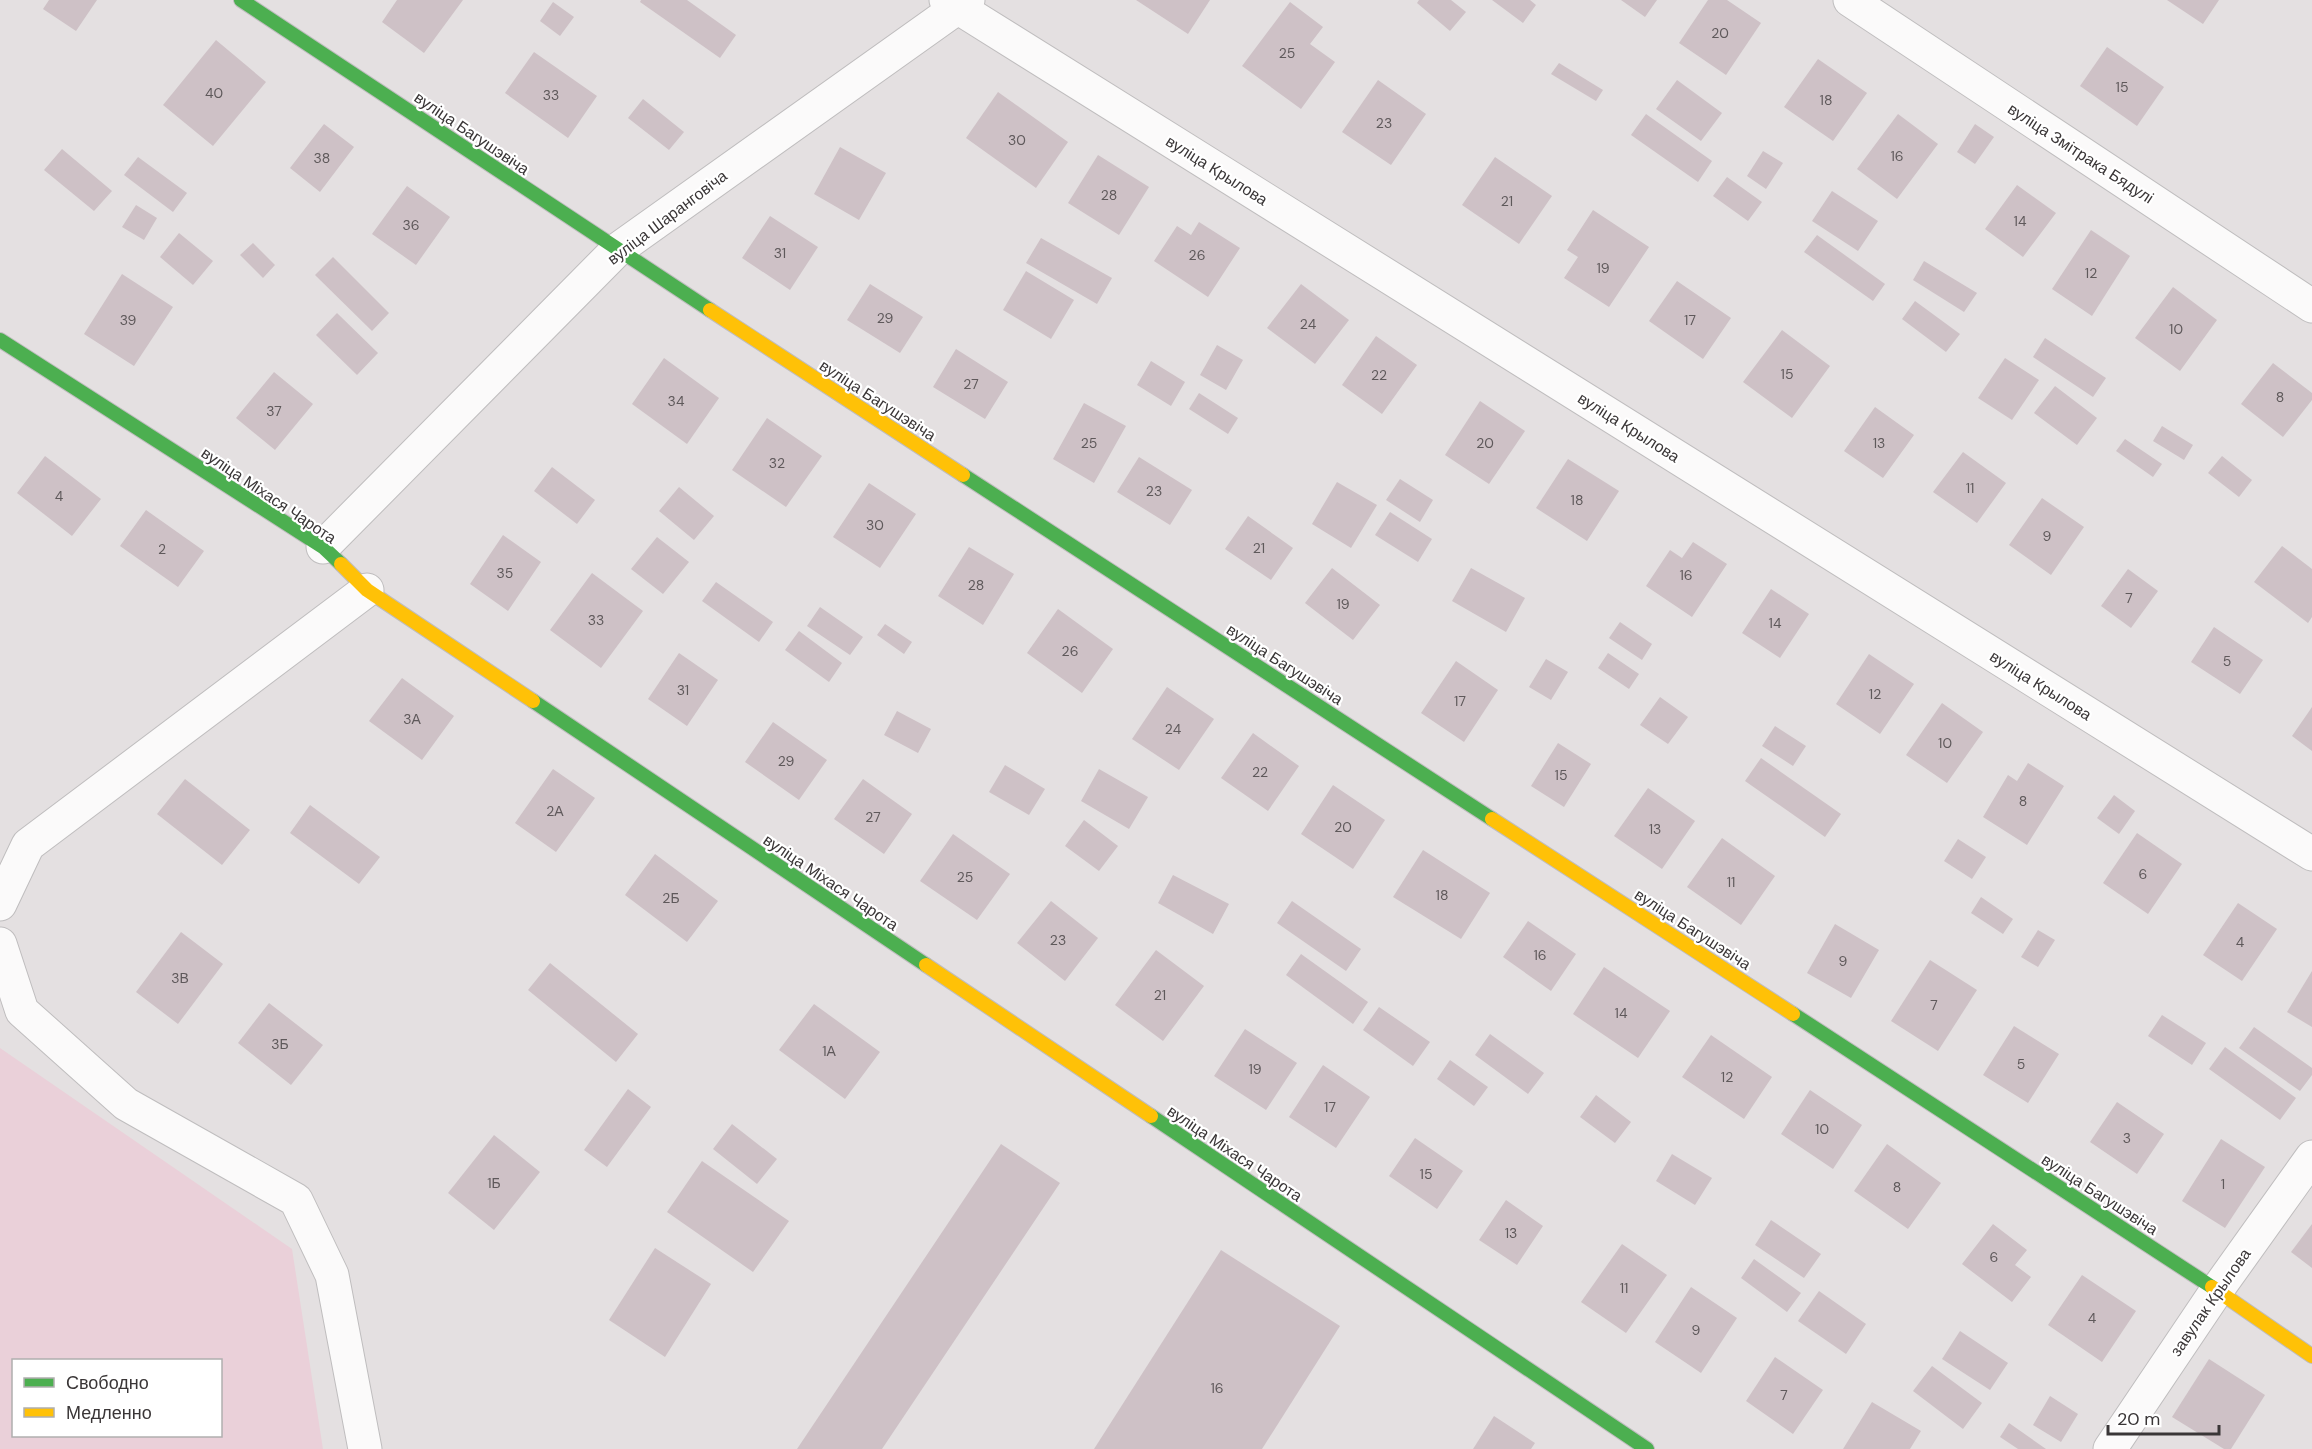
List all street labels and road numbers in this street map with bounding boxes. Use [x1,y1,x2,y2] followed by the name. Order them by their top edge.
[410,87,533,180] street label: вуліца Багушэвіча
[2004,98,2158,208] street label: вуліца Змітрака Бядулі
[1162,131,1272,210] street label: вуліца Крылова
[603,165,732,269] street label: вуліца Шаранговіча
[816,355,940,446] street label: вуліца Багушэвіча
[1574,388,1684,467] street label: вуліца Крылова
[197,442,340,549] street label: вуліца Міхася Чарота
[1223,619,1347,710] street label: вуліца Багушэвіча
[1986,646,2096,725] street label: вуліца Крылова
[759,829,902,936] street label: вуліца Міхася Чарота
[1631,884,1755,975] street label: вуліца Багушэвіча
[1163,1100,1306,1207] street label: вуліца Міхася Чарота
[2038,1149,2162,1240] street label: вуліца Багушэвіча
[2165,1244,2255,1360] street label: завулак Крылова

